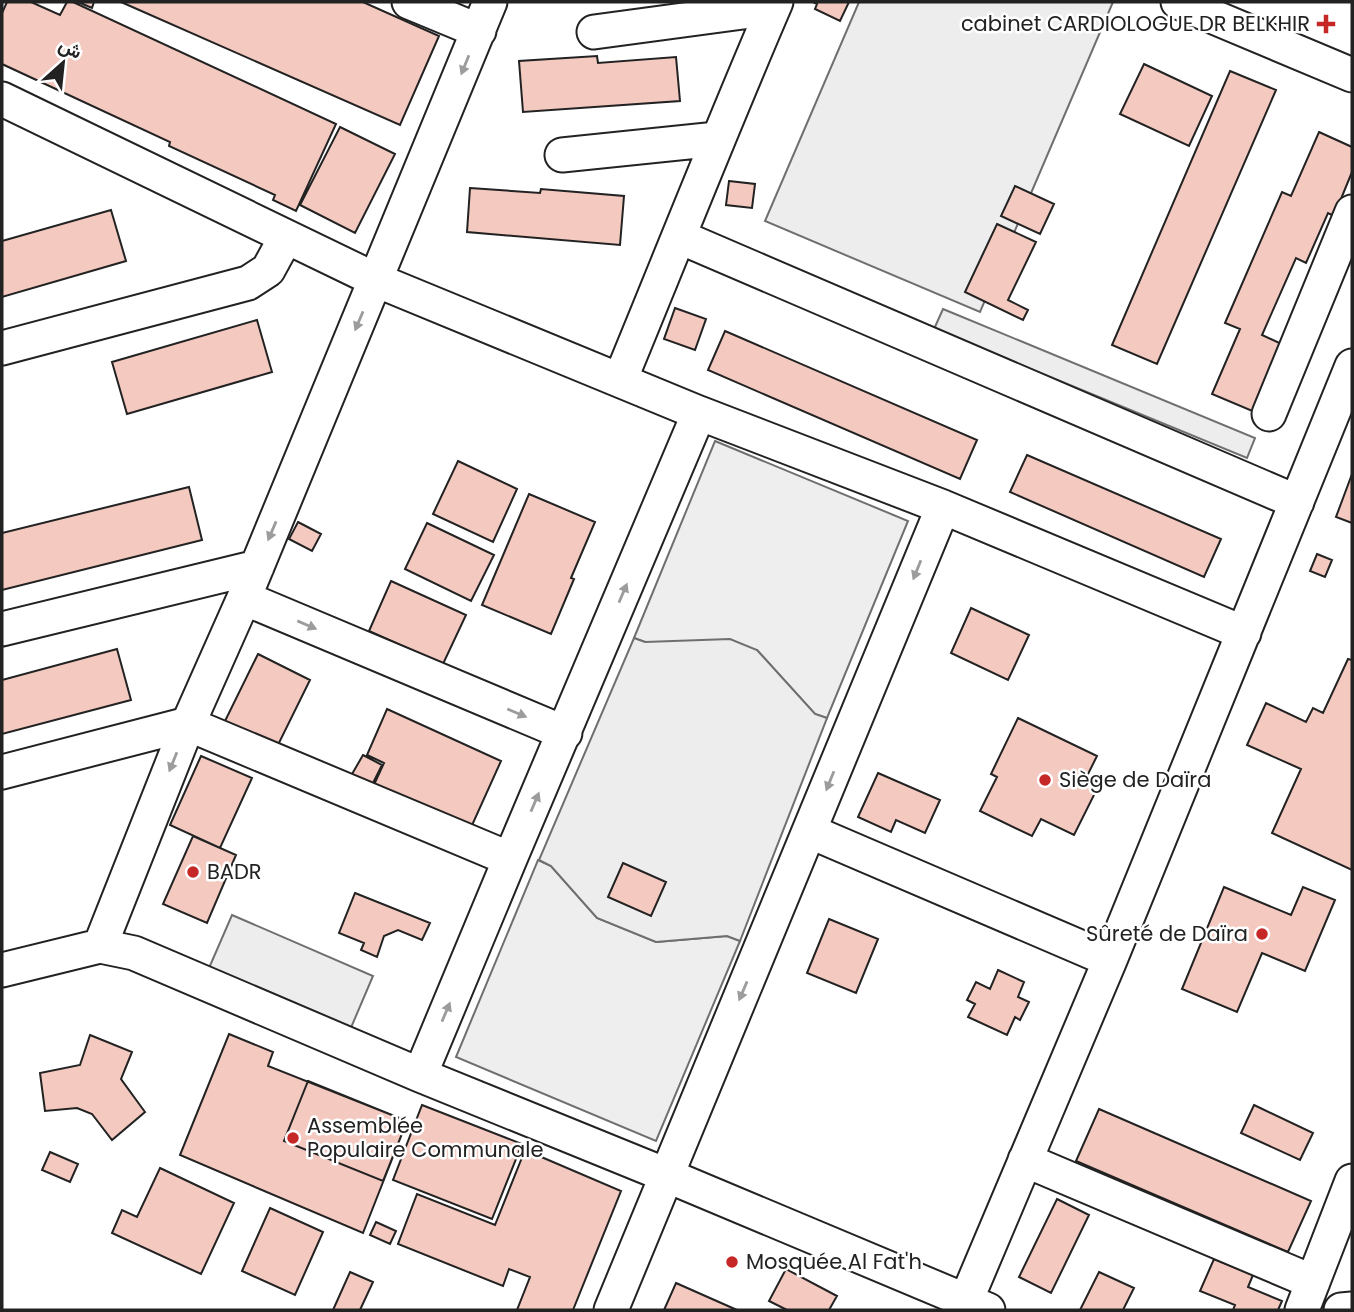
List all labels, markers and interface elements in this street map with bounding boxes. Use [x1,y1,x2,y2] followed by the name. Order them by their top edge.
[961,9,1310,38] place label: cabinet CARDIOLOGUE DR BELKHIR
[1316,14,1336,34] marker: cabinet CARDIOLOGUE DR BELKHIR
[28,28,98,98] north arrow
[54,31,87,66] text: ش
[459,55,470,76] one-way arrow
[354,310,365,331] one-way arrow
[266,520,277,541] one-way arrow
[912,560,923,581] one-way arrow
[618,582,629,603] one-way arrow
[297,619,318,630] one-way arrow
[507,707,528,718] one-way arrow
[168,752,179,773] one-way arrow
[1059,765,1211,794] place label: Siège de Daïra
[825,770,836,791] one-way arrow
[1037,772,1053,788] marker: Siège de Daïra
[529,792,540,813] one-way arrow
[207,857,262,886] place label: BADR
[185,864,201,880] marker: BADR
[1086,919,1248,948] place label: Sûreté de Daïra
[1254,926,1270,942] marker: Sûreté de Daïra
[737,980,748,1001] one-way arrow
[441,1001,452,1022] one-way arrow
[307,1111,543,1164] place label: Assemblée Populaire Communale
[285,1130,301,1146] marker: Assemblée Populaire Communale
[746,1247,922,1276] place label: Mosquée Al Fat'h
[724,1254,740,1270] marker: Mosquée Al Fat'h

